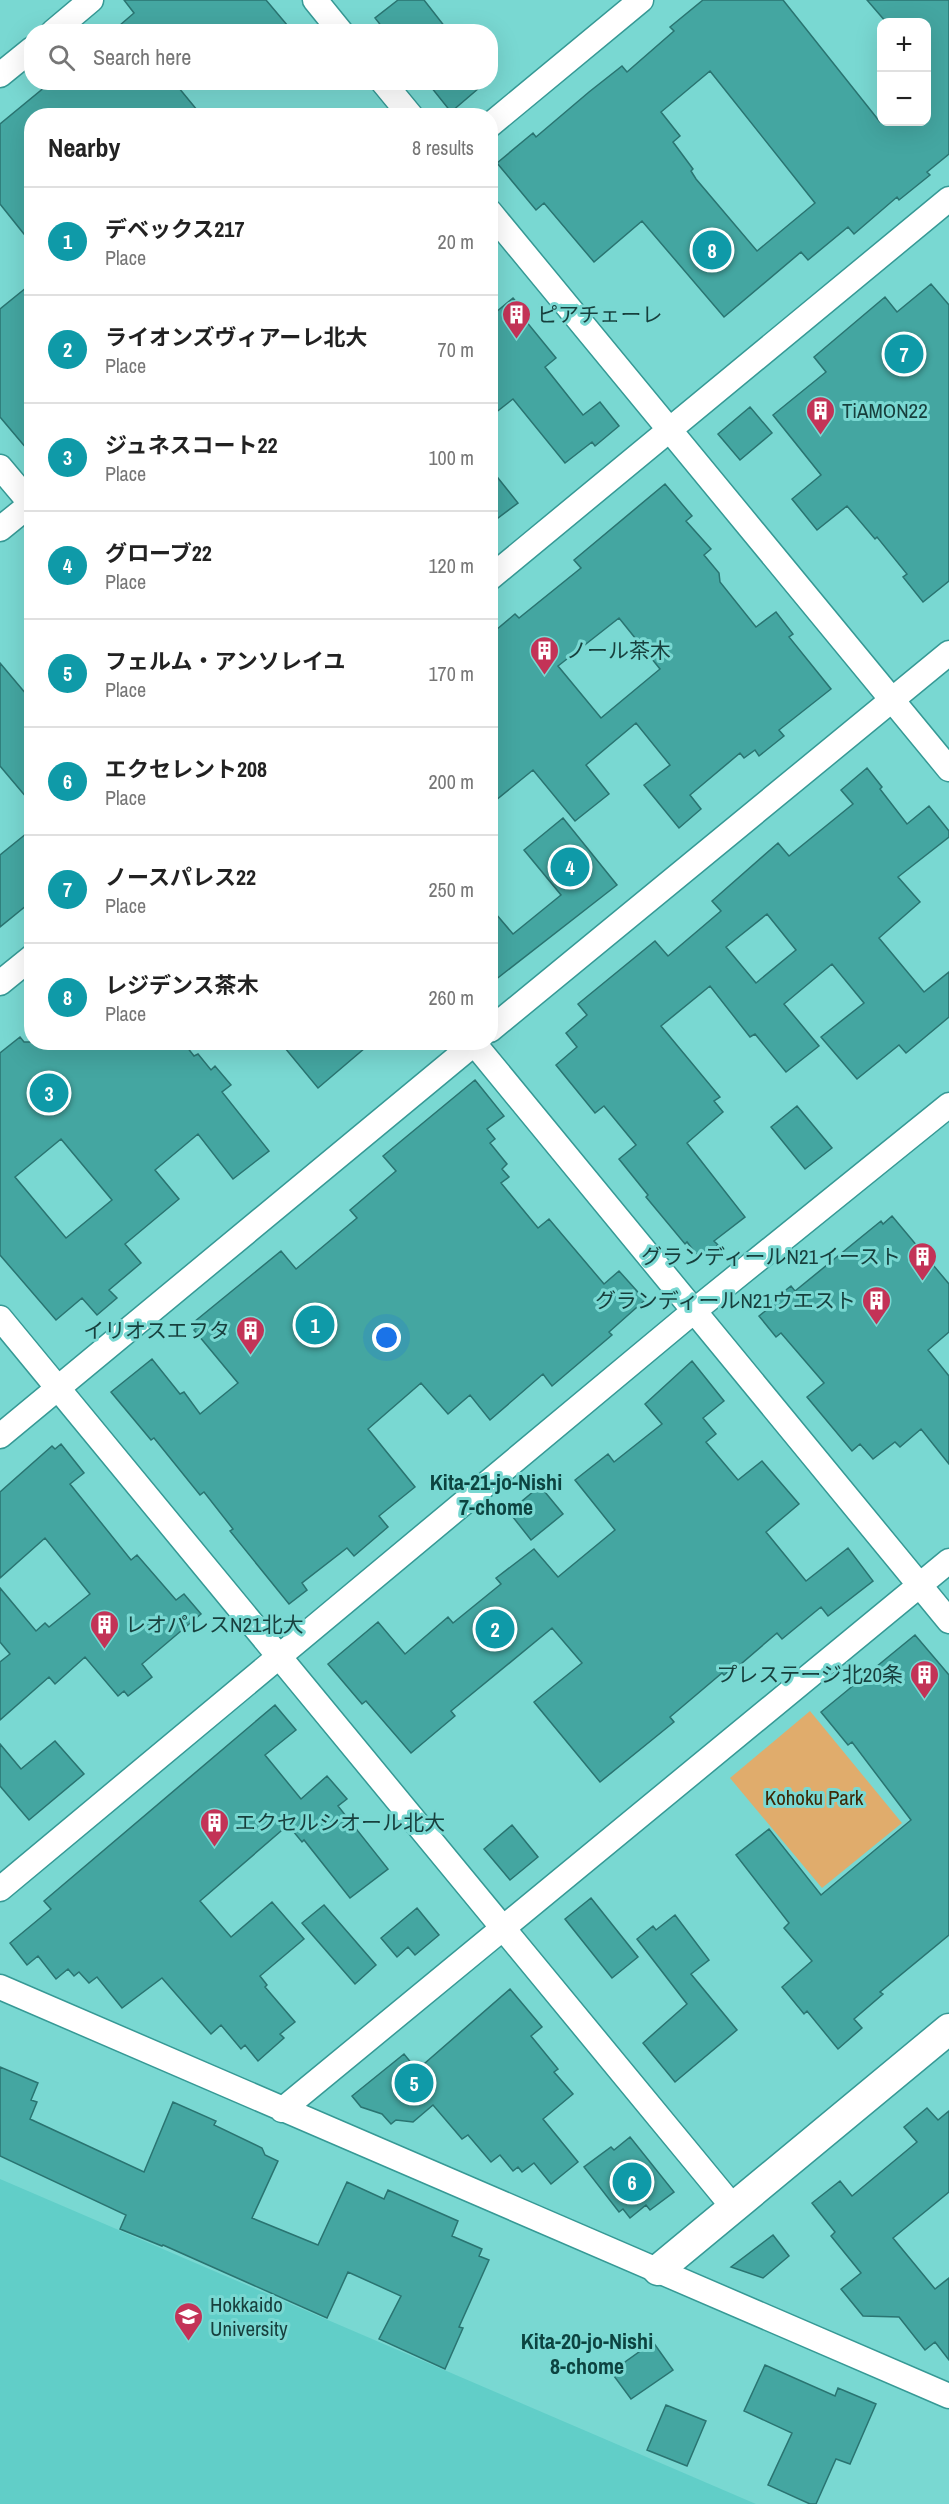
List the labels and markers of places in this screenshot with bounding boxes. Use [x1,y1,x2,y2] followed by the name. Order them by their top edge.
[692,228,732,272] pin: 8
[500,298,532,340] building icon: ピアチェーレ
[537,300,663,329] place label: ピアチェーレ
[884,332,924,376] pin: 7
[805,394,837,436] building icon: TiAMON22
[842,396,928,425] place label: TiAMON22
[529,634,561,676] building icon: ノール茶木
[566,636,671,665] place label: ノール茶木
[550,844,590,890] pin: 4
[29,1070,68,1116] pin: 3
[906,1240,938,1282] building icon: グランディールN21イースト
[641,1242,901,1271] place label: グランディールN21イースト
[861,1284,893,1326] building icon: グランディールN21ウエスト
[595,1286,856,1315] place label: グランディールN21ウエスト
[296,1302,334,1348] pin: 1
[235,1314,267,1356] building icon: イリオスエフタ
[83,1316,230,1345] place label: イリオスエフタ
[476,1606,514,1652] pin: 2
[88,1608,120,1650] building icon: レオパレスN21北大
[125,1610,304,1639] place label: レオパレスN21北大
[908,1658,940,1700] building icon: プレステージ北20条
[716,1660,903,1689] place label: プレステージ北20条
[198,1806,230,1848] building icon: エクセルシオール北大
[235,1808,445,1837] place label: エクセルシオール北大
[394,2060,434,2106] pin: 5
[612,2160,652,2204] pin: 6
[210,2290,288,2343] place label: Hokkaido University
[173,2300,205,2342] school or university icon: Hokkaido University

